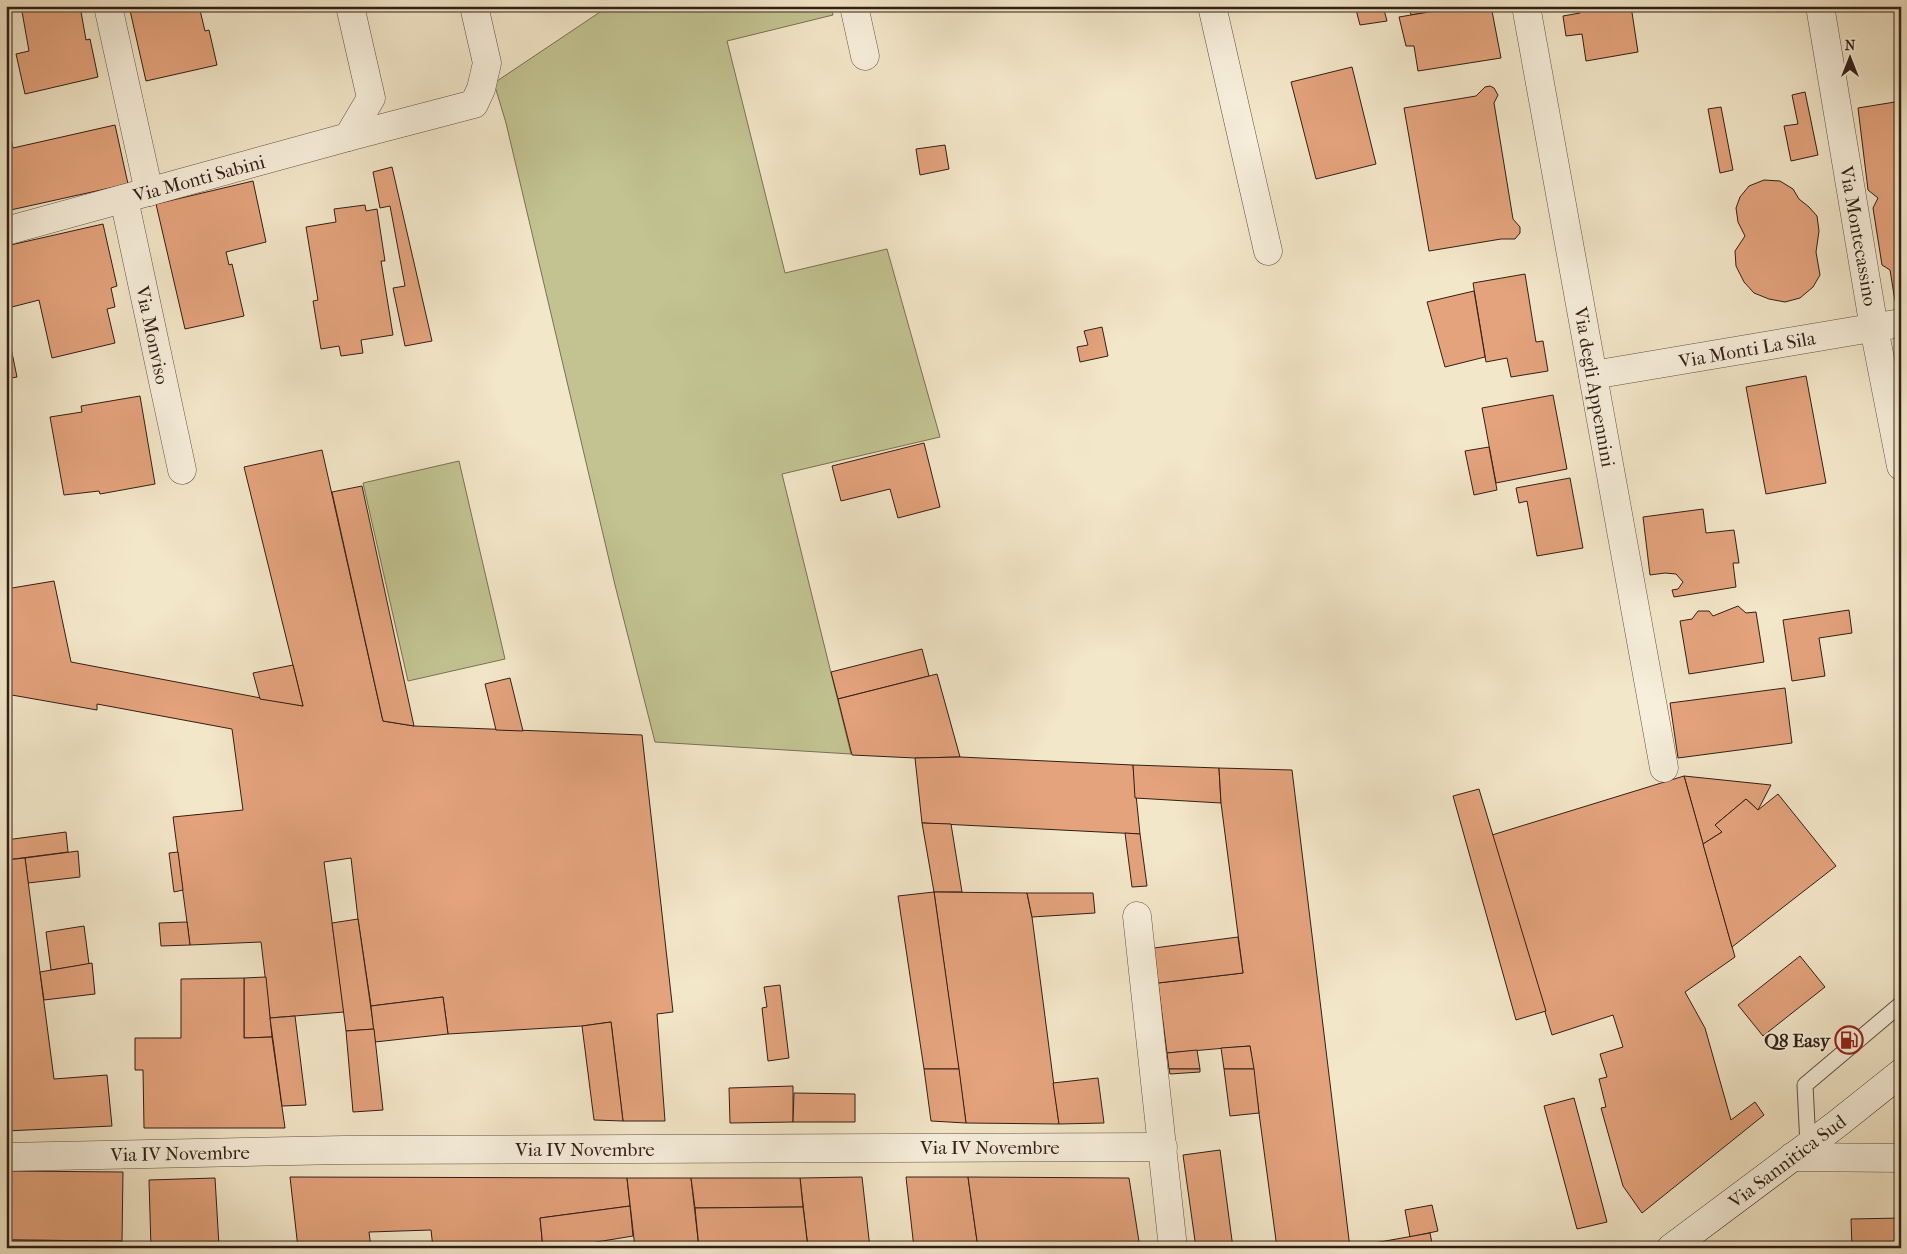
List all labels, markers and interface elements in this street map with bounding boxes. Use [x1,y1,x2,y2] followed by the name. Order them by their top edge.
[1824,32,1874,82] north arrow
[1845,37,1856,54] text: N
[130,151,268,207] street label: Via Monti Sabini
[1835,163,1881,308] street label: Via Montecassino
[131,283,173,387] street label: Via Monviso
[1569,304,1619,469] street label: Via degli Appennini
[1676,327,1818,373] street label: Via Monti La Sila
[1834,1025,1864,1055] fuel station icon: Q8 Easy
[1764,1030,1831,1052] place label: Q8 Easy
[1724,1110,1851,1214] street label: Via Sannitica Sud
[919,1137,1060,1159] street label: Via IV Novembre
[514,1139,655,1161] street label: Via IV Novembre
[109,1142,250,1166] street label: Via IV Novembre

